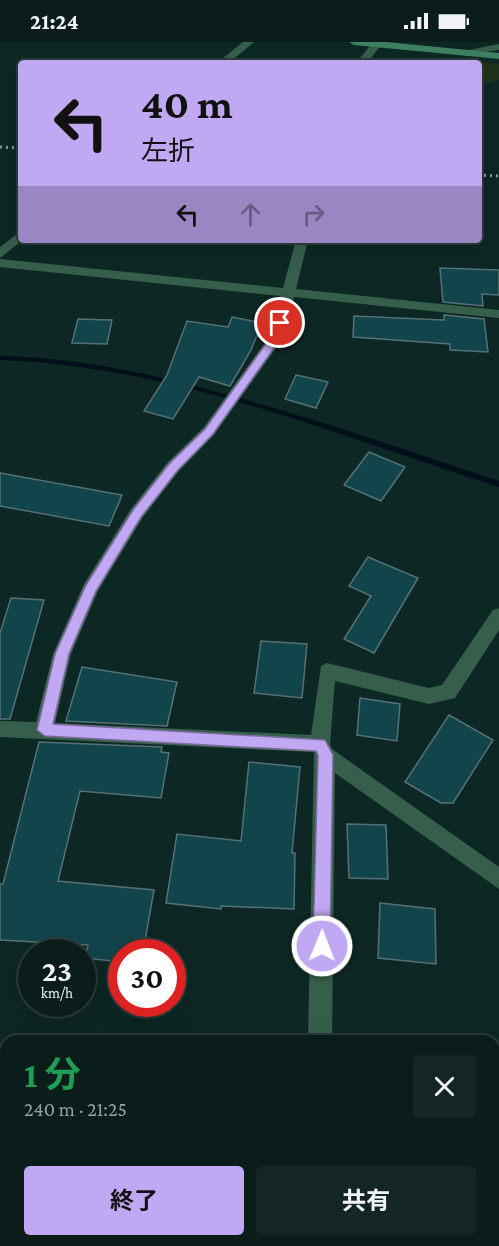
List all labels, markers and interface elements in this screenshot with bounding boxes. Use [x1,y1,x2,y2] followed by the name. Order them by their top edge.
[30,9,79,34] text: 21:24
[141,80,233,127] text: 40 m
[42,84,120,162] icon: left
[141,136,195,166] text: 左折
[171,198,204,231] icon: left
[234,198,267,231] icon: ahead
[297,198,330,231] icon: right
[254,297,305,348] pin
[263,306,296,339] icon: arrive
[290,914,354,978] position arrow
[108,939,186,1017] speed limit sign: 30
[42,954,72,987] text: 23
[41,985,73,1001] text: km/h
[24,1055,80,1095] text: 1 分
[413,1055,476,1118] button: close
[24,1098,127,1120] text: 240 m · 21:25
[24,1166,244,1235] button: 終了
[256,1166,476,1235] button: 共有

